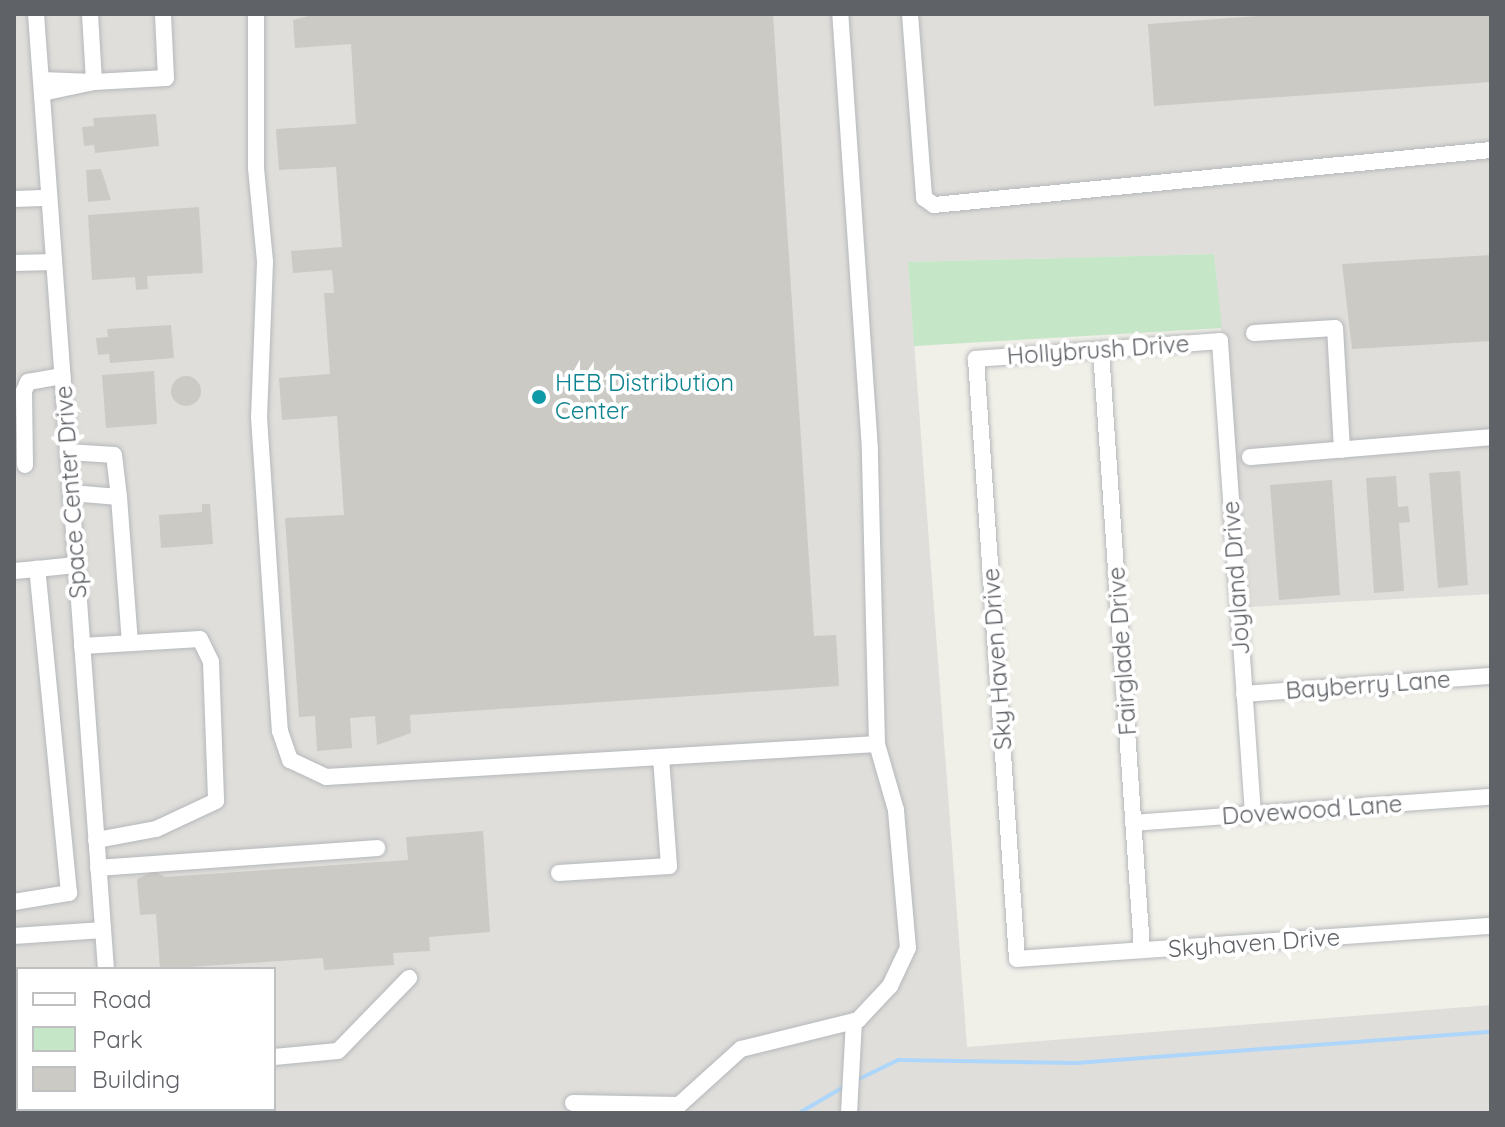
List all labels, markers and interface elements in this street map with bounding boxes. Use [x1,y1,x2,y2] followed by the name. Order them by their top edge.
[1006,329,1190,371] street label: Hollybrush Drive
[555,369,734,425] place label: HEB Distribution Center
[49,385,93,599] street label: Space Center Drive
[530,388,548,406] marker: HEB Distribution Center
[1216,500,1256,656] street label: Joyland Drive
[1102,566,1142,736] street label: Fairglade Drive
[976,567,1018,751] street label: Sky Haven Drive
[1285,665,1451,705] street label: Bayberry Lane
[1221,789,1403,831] street label: Dovewood Lane
[1167,923,1341,963] street label: Skyhaven Drive
[16,967,276,1111] legend
[92,984,152,1014] text: Road
[92,1024,143,1054] text: Park
[92,1064,180,1094] text: Building

